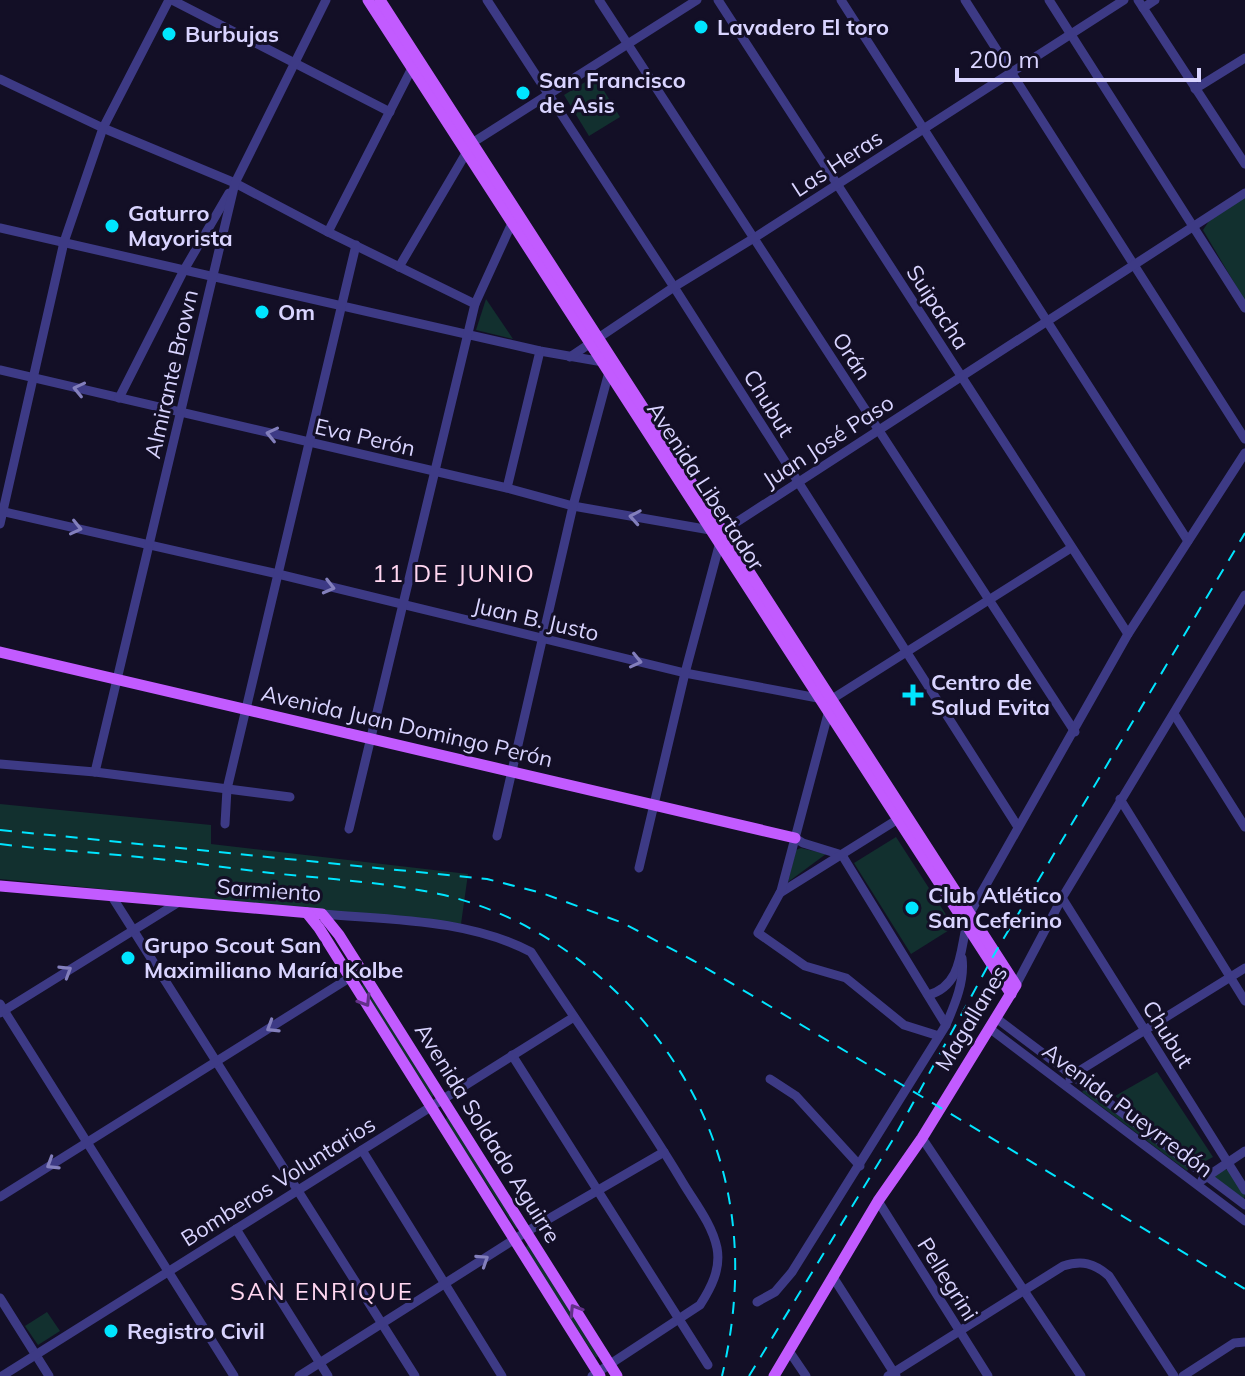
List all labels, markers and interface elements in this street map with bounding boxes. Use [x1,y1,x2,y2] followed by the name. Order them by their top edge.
[717,13,889,41] place label: Lavadero El toro
[692,18,710,36] marker: Lavadero El toro
[185,20,279,48] place label: Burbujas
[160,25,178,43] marker: Burbujas
[957,32,1199,82] scale bar
[969,44,1040,74] text: 200 m
[539,66,686,119] place label: San Francisco de Asis
[514,84,532,102] marker: San Francisco de Asis
[786,123,888,203] street label: Las Heras
[128,199,233,252] place label: Gaturro Mayorista
[103,217,121,235] marker: Gaturro Mayorista
[900,260,976,354] street label: Suipacha
[138,287,204,461] street label: Almirante Brown
[278,298,315,326] place label: Om
[253,303,271,321] marker: Om
[826,327,878,385] street label: Orán
[737,364,801,442] street label: Chubut
[73,381,87,398] one-way arrow
[757,388,899,494] street label: Juan José Paso
[641,397,771,575] street label: Avenida Libertador
[312,412,418,462] street label: Eva Perón
[266,426,279,443] one-way arrow
[628,509,641,526] one-way arrow
[69,519,82,536] one-way arrow
[372,558,536,588] district label: 11 DE JUNIO
[322,578,336,595] one-way arrow
[470,591,602,647] street label: Juan B. Justo
[629,652,643,669] one-way arrow
[931,668,1050,721] place label: Centro de Salud Evita
[259,679,555,773] street label: Avenida Juan Domingo Perón
[902,684,924,706] marker: Centro de Salud Evita
[216,872,322,908] street label: Sarmiento
[928,881,1062,934] place label: Club Atlético San Ceferino
[903,899,921,917] marker: Club Atlético San Ceferino
[144,931,403,984] place label: Grupo Scout San Maximiliano María Kolbe
[119,949,137,967] marker: Grupo Scout San Maximiliano María Kolbe
[929,960,1013,1076] street label: Magallanes
[57,966,72,981] one-way arrow
[356,992,371,1007] one-way arrow
[1136,995,1200,1073] street label: Chubut
[266,1017,281,1032] one-way arrow
[409,1018,567,1248] street label: Avenida Soldado Aguirre
[1037,1037,1219,1183] street label: Avenida Pueyrredón
[176,1110,380,1252] street label: Bomberos Voluntarios
[46,1155,60,1170] one-way arrow
[912,1232,984,1326] street label: Pellegrini
[474,1254,489,1269] one-way arrow
[230,1276,414,1306] district label: SAN ENRIQUE
[570,1304,585,1319] one-way arrow
[127,1317,265,1345] place label: Registro Civil
[102,1322,120,1340] marker: Registro Civil

